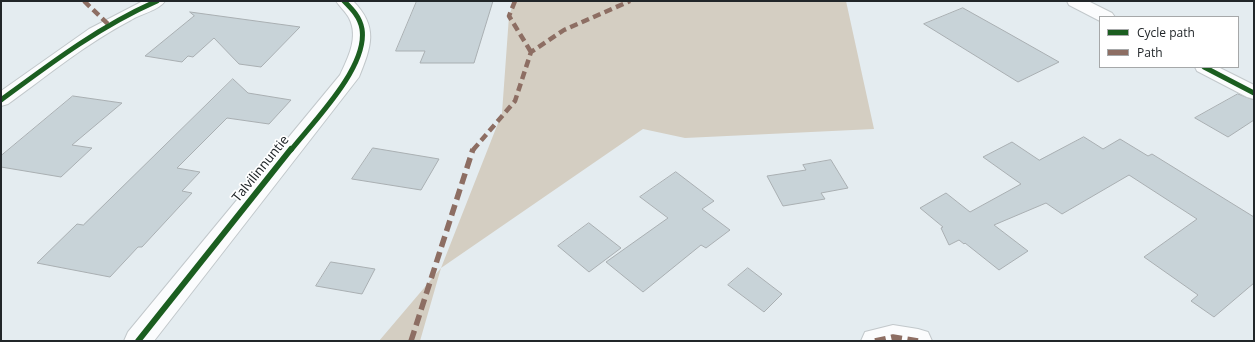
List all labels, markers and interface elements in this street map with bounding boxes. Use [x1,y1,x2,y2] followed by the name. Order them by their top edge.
[1099,16,1239,68] legend
[1137,24,1195,41] text: Cycle path
[1137,44,1163,61] text: Path
[229,133,293,205] street label: Talvilinnuntie

